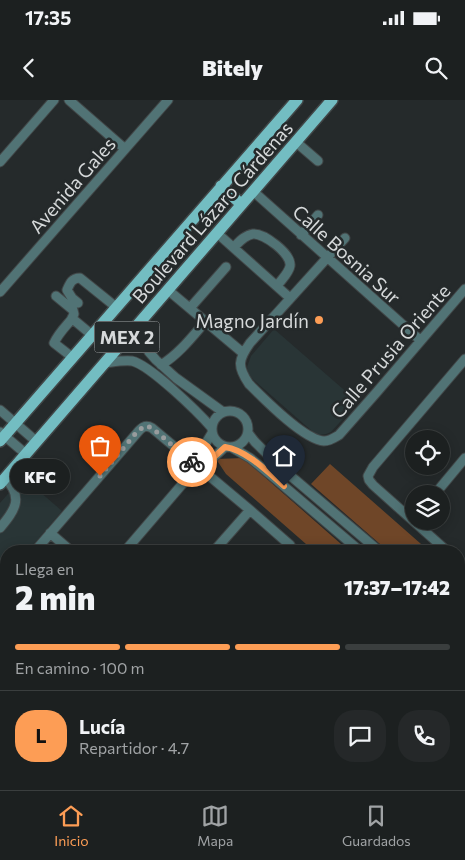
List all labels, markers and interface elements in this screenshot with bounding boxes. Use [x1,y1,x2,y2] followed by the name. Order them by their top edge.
[25,6,71,29] text: 17:35
[15,54,43,82] icon: back
[202,54,263,81] text: Bitely
[422,54,450,82] icon: search
[127,116,297,308] street label: Boulevard Lázaro Cárdenas
[24,132,120,238] street label: Avenida Gales
[288,200,406,309] street label: Calle Bosnia Sur
[326,279,454,423] street label: Calle Prusia Oriente
[195,309,309,332] place label: Magno Jardín
[313,314,325,326] marker: Magno Jardín
[94,322,160,352] road number: MEX 2
[79,425,121,476] pin
[405,430,450,530] map controls
[405,430,450,475] button: locate
[86,432,114,460] icon: bag
[263,435,305,486] pin
[167,437,217,487] courier
[270,442,298,470] icon: home
[178,448,206,476] icon: bike
[10,458,70,494] callout: KFC
[24,467,56,486] text: KFC
[405,485,450,530] button: layers
[15,559,74,578] text: Llega en
[344,576,450,599] text: 17:37–17:42
[15,577,95,617] text: 2 min
[15,658,144,677] text: En camino · 100 m
[334,710,386,762] button: chat
[398,710,450,762] button: phone
[79,715,125,738] text: Lucía
[35,724,47,747] text: L
[79,738,189,757] text: Repartidor · 4.7
[54,802,89,849] tab: Inicio
[197,802,233,849] tab: Mapa
[342,802,411,849] tab: Guardados

